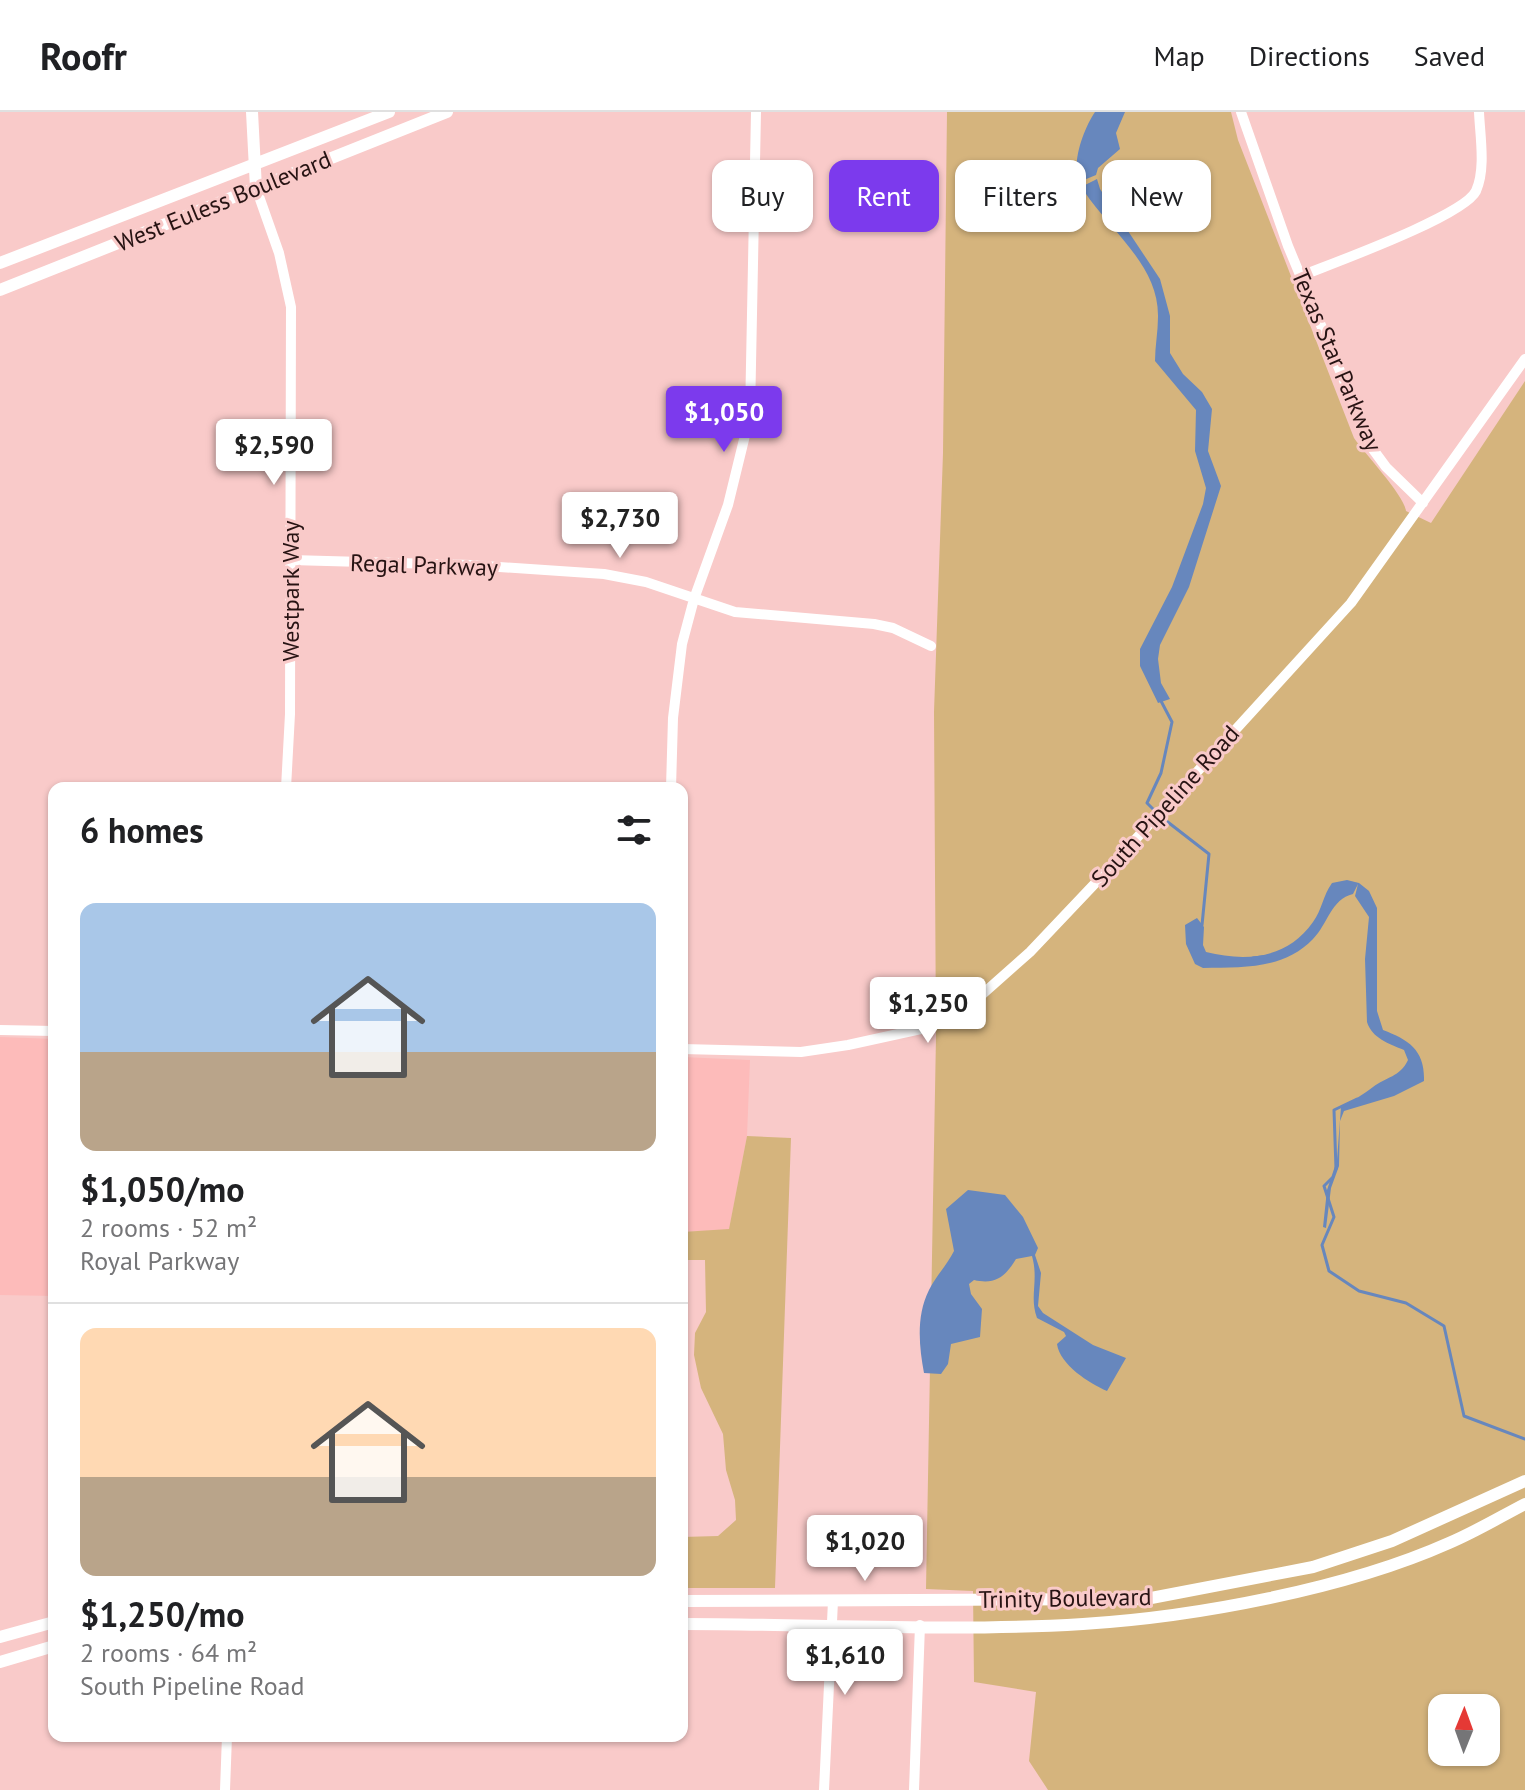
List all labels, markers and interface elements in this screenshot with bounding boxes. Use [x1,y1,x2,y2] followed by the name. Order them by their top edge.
[40,31,127,80] text: Roofr
[1154,37,1205,74] text: Map
[1249,37,1370,74] text: Directions
[1414,37,1485,74] text: Saved
[110,143,336,259] street label: West Euless Boulevard
[712,160,813,232] chip: Buy
[829,160,939,232] chip: Rent
[955,160,1086,232] chip: Filters
[1102,160,1211,232] chip: New
[1285,264,1389,456] street label: Texas Star Parkway
[659,386,789,454] pin: $1,050
[684,395,764,428] text: $1,050
[209,419,339,487] pin: $2,590
[234,428,314,461] text: $2,590
[555,492,685,560] pin: $2,730
[580,501,660,534] text: $2,730
[275,520,306,662] street label: Westpark Way
[349,547,499,583] street label: Regal Parkway
[1084,719,1246,893] street label: South Pipeline Road
[80,808,204,852] text: 6 homes
[612,808,656,852] icon: filters
[296,955,440,1099] icon: home
[863,977,993,1045] pin: $1,250
[888,986,968,1019] text: $1,250
[80,1167,244,1211] text: $1,050/mo
[80,1211,257,1244] text: 2 rooms · 52 m²
[80,1244,239,1277] text: Royal Parkway
[296,1380,440,1524] icon: home
[800,1515,930,1583] pin: $1,020
[825,1524,905,1557] text: $1,020
[978,1581,1152,1615] street label: Trinity Boulevard
[80,1592,244,1636] text: $1,250/mo
[780,1629,910,1697] pin: $1,610
[80,1636,257,1669] text: 2 rooms · 64 m²
[805,1638,885,1671] text: $1,610
[80,1669,304,1702] text: South Pipeline Road
[1428,1694,1500,1766] north arrow
[1428,1694,1500,1766] map controls

